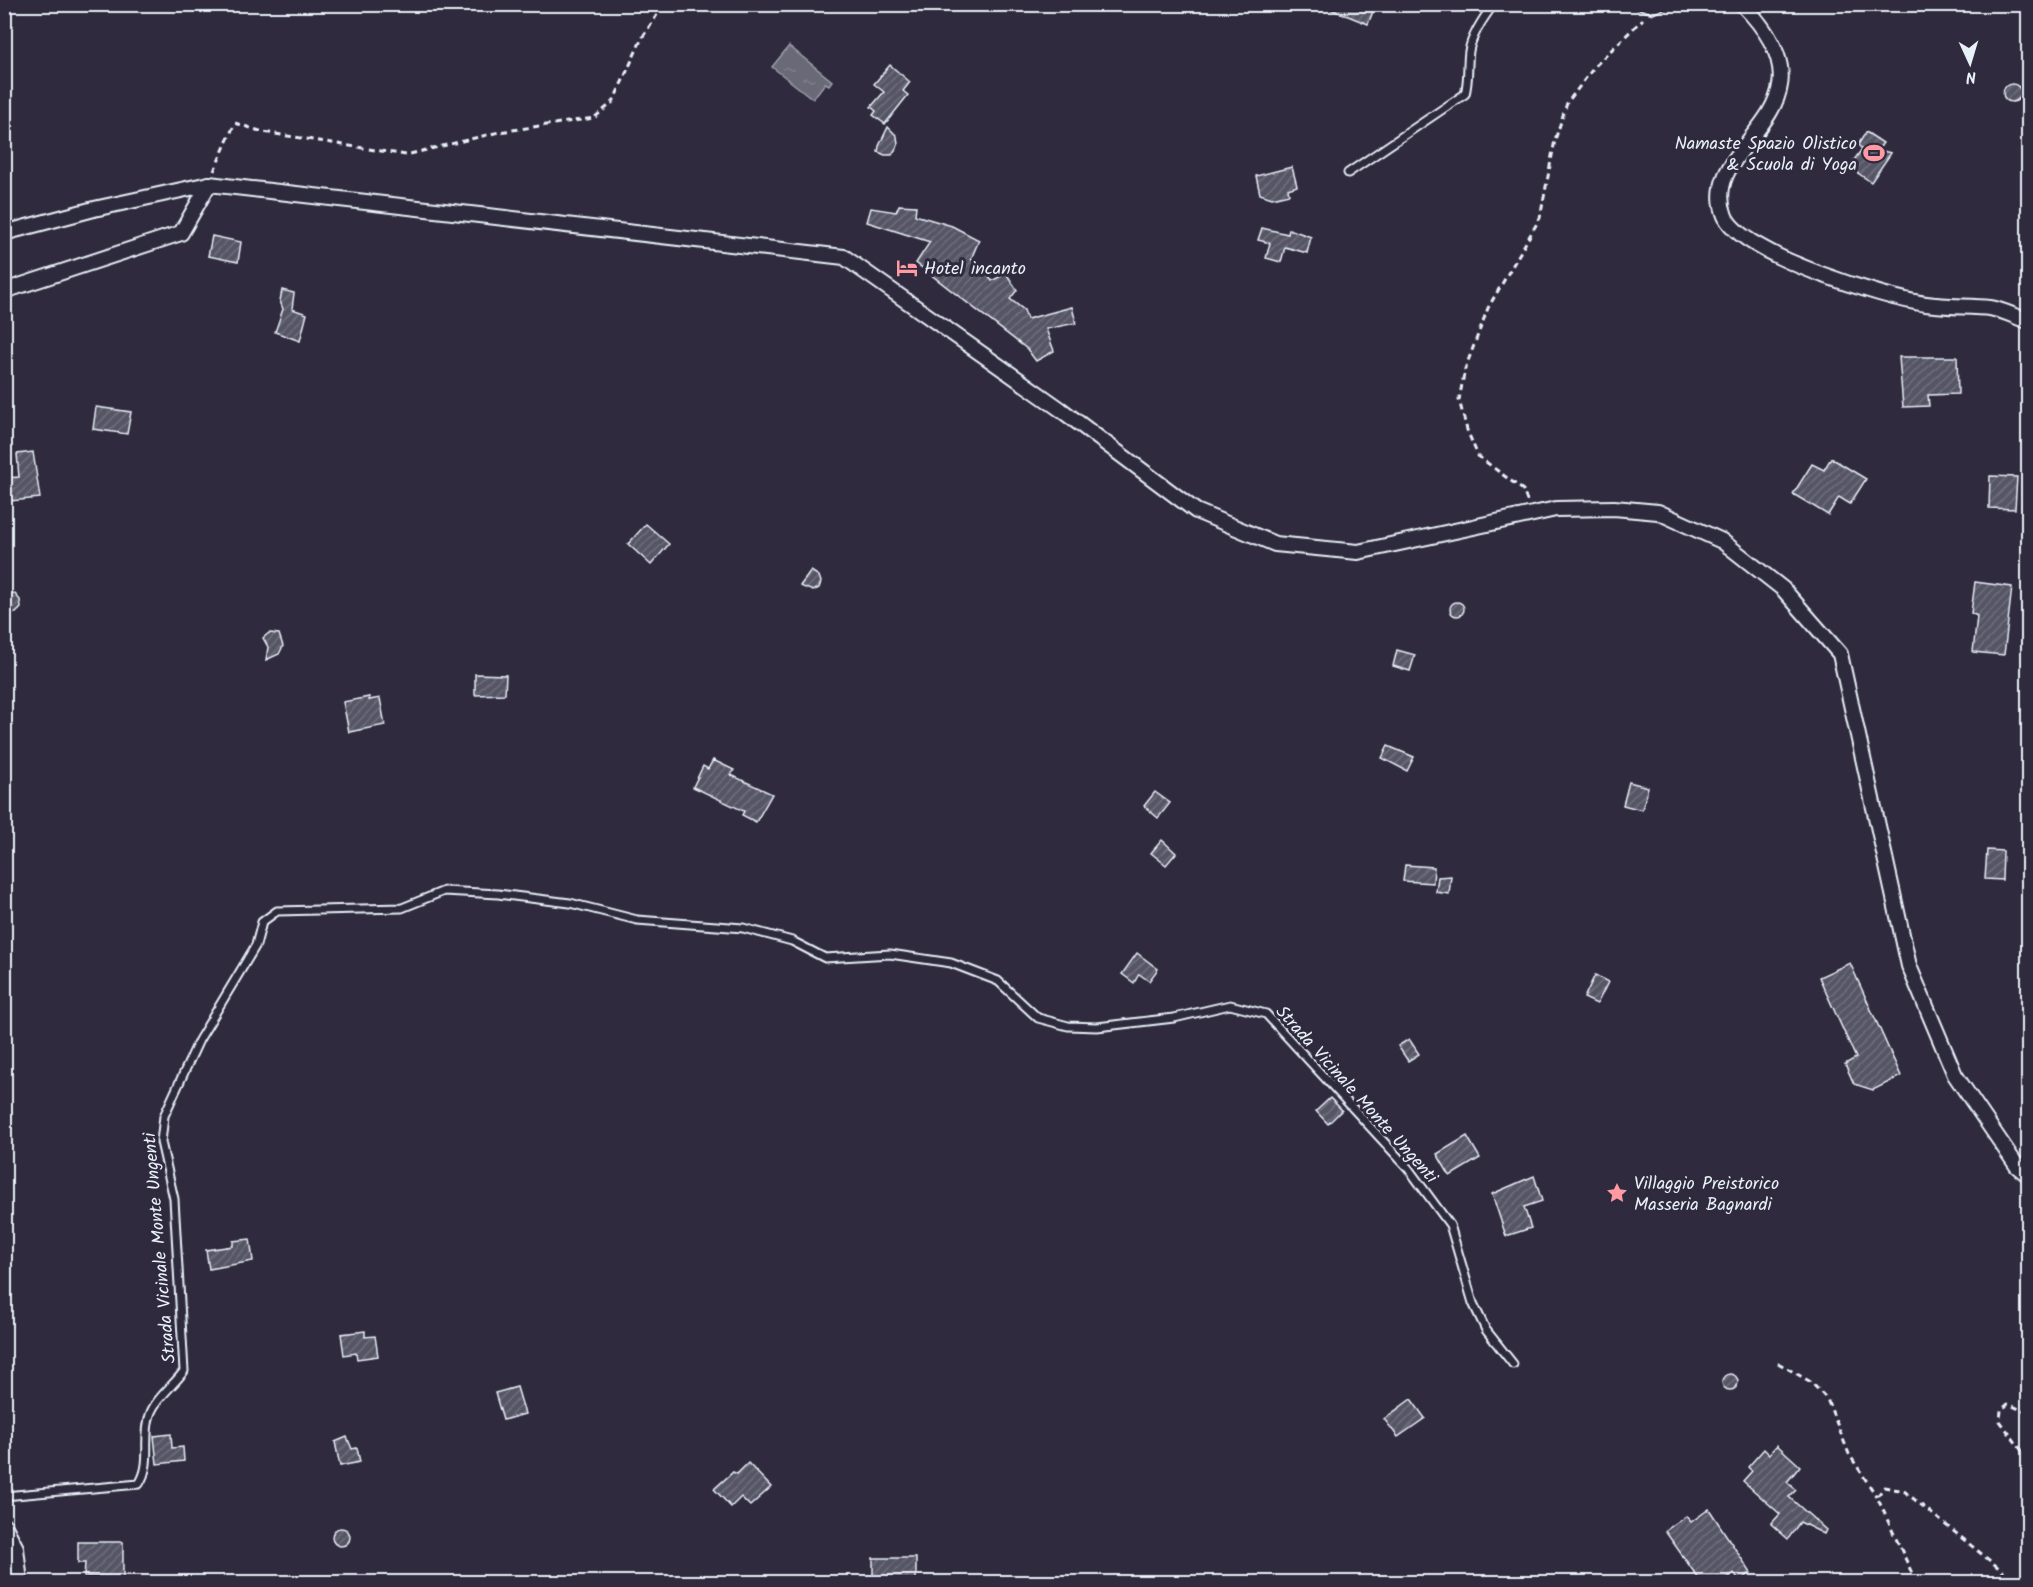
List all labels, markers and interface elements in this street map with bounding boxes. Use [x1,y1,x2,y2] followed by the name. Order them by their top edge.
[1940,33,2000,93] north arrow
[1965,64,1977,89] text: N
[1675,130,1857,180] place label: Namaste Spazio Olistico & Scuola di Yoga
[1862,141,1886,165] sports icon: Namaste Spazio Olistico & Scuola di Yoga
[924,255,1026,284] place label: Hotel incanto
[895,256,919,280] hotel icon: Hotel incanto
[1268,999,1445,1191] street label: Strada Vicinale Monte Ungenti
[136,1131,185,1364] street label: Strada Vicinale Monte Ungenti
[1634,1170,1779,1220] place label: Villaggio Preistorico Masseria Bagnardi
[1605,1181,1629,1205] place icon: Villaggio Preistorico Masseria Bagnardi

